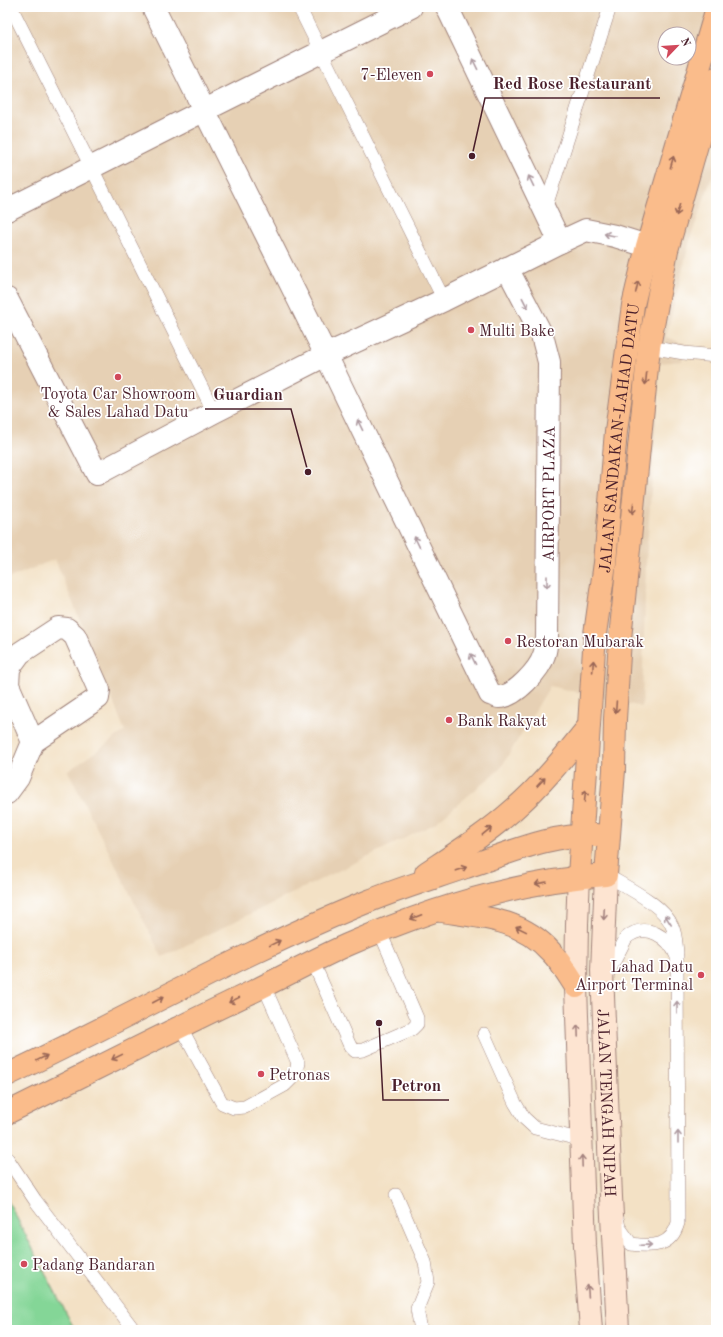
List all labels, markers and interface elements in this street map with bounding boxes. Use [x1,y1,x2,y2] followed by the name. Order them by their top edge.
[657,26,697,66] north arrow
[678,36,692,49] text: N
[471,58,478,70] one-way arrow
[360,68,422,84] place label: 7-Eleven
[425,69,435,79] marker: 7-Eleven
[485,69,660,98] callout: Red Rose Restaurant
[493,76,651,93] text: Red Rose Restaurant
[669,155,676,168] one-way arrow
[527,175,534,187] one-way arrow
[674,203,681,216] one-way arrow
[604,231,617,239] one-way arrow
[634,281,642,294] one-way arrow
[522,297,529,309] one-way arrow
[598,302,643,574] street label: JALAN SANDAKAN-LAHAD DATU
[479,324,554,340] place label: Multi Bake
[466,325,476,335] marker: Multi Bake
[113,372,123,382] marker: Toyota Car Showroom & Sales Lahad Datu
[642,372,650,385] one-way arrow
[205,380,291,409] callout: Guardian
[40,387,196,421] place label: Toyota Car Showroom & Sales Lahad Datu
[213,387,283,404] text: Guardian
[356,419,363,431] one-way arrow
[542,426,559,562] street label: AIRPORT PLAZA
[629,501,637,514] one-way arrow
[413,536,420,548] one-way arrow
[543,575,551,588] one-way arrow
[516,635,644,651] place label: Restoran Mubarak
[503,636,513,646] marker: Restoran Mubarak
[469,653,476,665] one-way arrow
[589,660,596,673] one-way arrow
[612,700,619,713] one-way arrow
[457,714,547,730] place label: Bank Rakyat
[444,715,454,725] marker: Bank Rakyat
[536,777,546,787] one-way arrow
[581,790,588,803] one-way arrow
[482,827,493,835] one-way arrow
[454,865,467,872] one-way arrow
[535,879,548,887] one-way arrow
[601,907,608,920] one-way arrow
[410,914,422,922] one-way arrow
[664,914,672,926] one-way arrow
[515,925,527,932] one-way arrow
[269,939,281,946] one-way arrow
[575,960,693,994] place label: Lahad Datu Airport Terminal
[696,970,706,980] marker: Lahad Datu Airport Terminal
[152,996,164,1004] one-way arrow
[228,997,240,1004] one-way arrow
[673,1001,681,1014] one-way arrow
[594,1009,617,1197] street label: JALAN TENGAH NIPAH
[575,1025,582,1038] one-way arrow
[36,1054,48,1061] one-way arrow
[111,1054,123,1061] one-way arrow
[269,1068,330,1084] place label: Petronas
[256,1069,266,1079] marker: Petronas
[383,1071,449,1100] callout: Petron
[391,1078,441,1095] text: Petron
[674,1131,682,1144] one-way arrow
[578,1155,586,1168] one-way arrow
[639,1241,652,1249] one-way arrow
[32,1258,155,1274] place label: Padang Bandaran
[19,1259,29,1269] marker: Padang Bandaran
[585,1285,592,1298] one-way arrow

